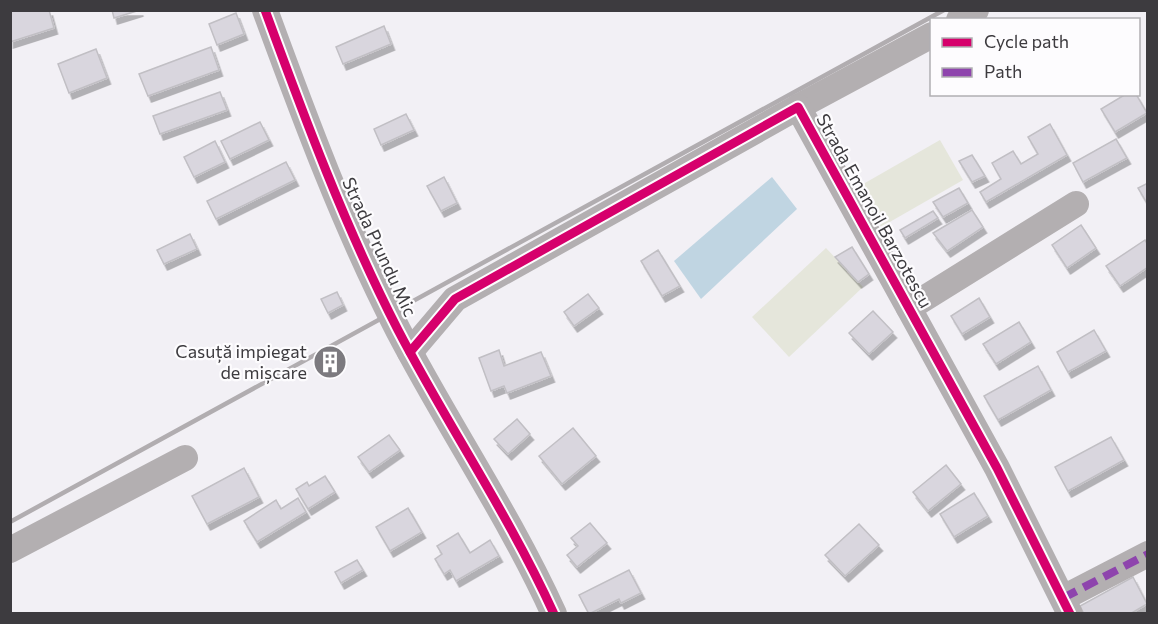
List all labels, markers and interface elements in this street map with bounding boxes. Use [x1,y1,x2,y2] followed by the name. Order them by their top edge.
[930,18,1140,96] legend
[984,30,1069,52] text: Cycle path
[984,60,1022,82] text: Path
[812,110,937,311] street label: Strada Emanoil Barzotescu
[338,174,422,320] street label: Strada Prundu Mic
[175,340,307,384] place label: Casuță impiegat de mișcare
[312,344,348,380] building icon: Casuță impiegat de mișcare

